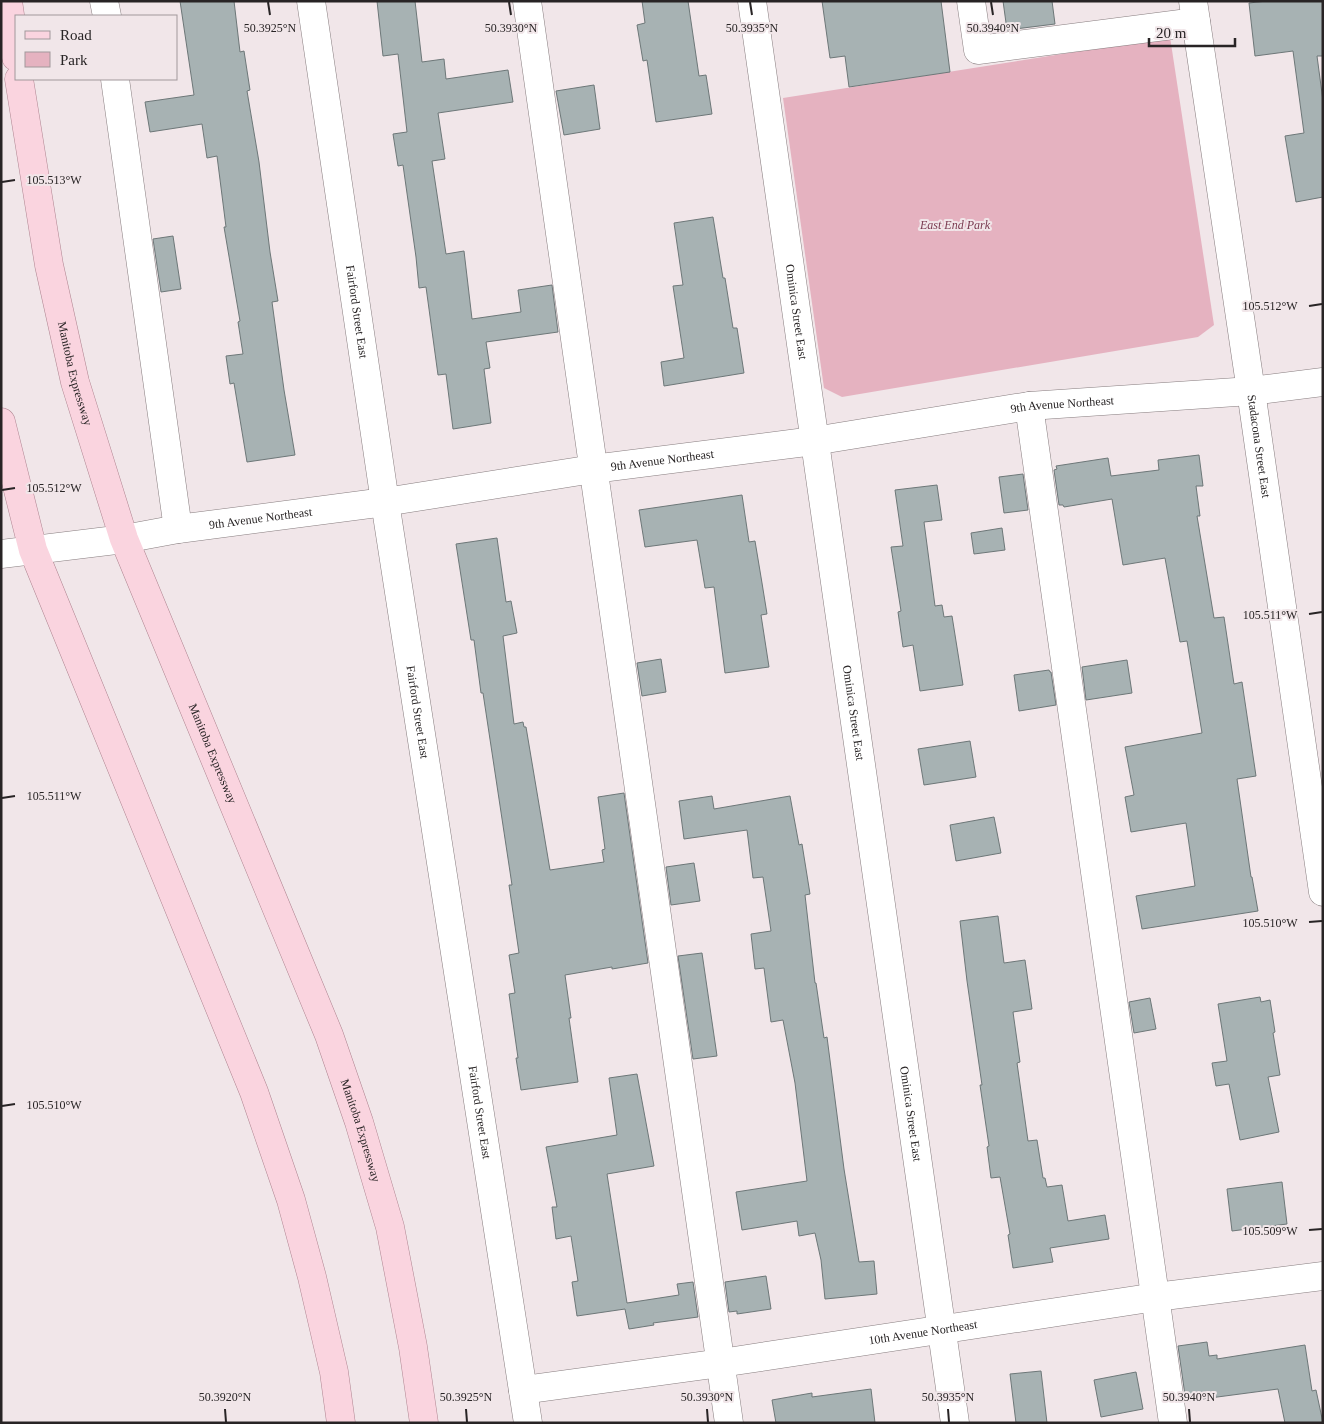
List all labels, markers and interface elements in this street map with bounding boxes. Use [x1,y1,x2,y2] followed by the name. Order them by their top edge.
[15,15,178,80] legend
[1149,15,1235,47] scale bar
[244,21,297,35] text: 50.3925°N
[485,21,538,35] text: 50.3930°N
[726,21,779,35] text: 50.3935°N
[967,21,1020,35] text: 50.3940°N
[1156,25,1187,41] text: 20 m
[60,27,92,43] text: Road
[60,52,88,68] text: Park
[26,173,82,187] text: 105.513°W
[919,218,991,232] park label: East End Park
[783,263,810,361] street label: Ominica Street East
[343,264,371,360] street label: Fairford Street East
[1242,299,1298,313] text: 105.512°W
[55,320,95,427] street label: Manitoba Expressway
[1009,393,1115,416] street label: 9th Avenue Northeast
[1245,394,1273,499] street label: Stadacona Street East
[610,447,715,474] street label: 9th Avenue Northeast
[26,481,82,495] text: 105.512°W
[208,505,313,532] street label: 9th Avenue Northeast
[1243,608,1298,622] text: 105.511°W
[403,664,432,760] street label: Fairford Street East
[840,664,867,762] street label: Ominica Street East
[186,702,240,806] street label: Manitoba Expressway
[27,789,82,803] text: 105.511°W
[1242,916,1298,930] text: 105.510°W
[466,1065,494,1160] street label: Fairford Street East
[897,1065,925,1163] street label: Ominica Street East
[338,1077,383,1184] street label: Manitoba Expressway
[26,1098,82,1112] text: 105.510°W
[1242,1224,1298,1238] text: 105.509°W
[868,1317,979,1348] street label: 10th Avenue Northeast
[199,1390,252,1404] text: 50.3920°N
[440,1390,493,1404] text: 50.3925°N
[681,1390,734,1404] text: 50.3930°N
[922,1390,975,1404] text: 50.3935°N
[1163,1390,1216,1404] text: 50.3940°N

